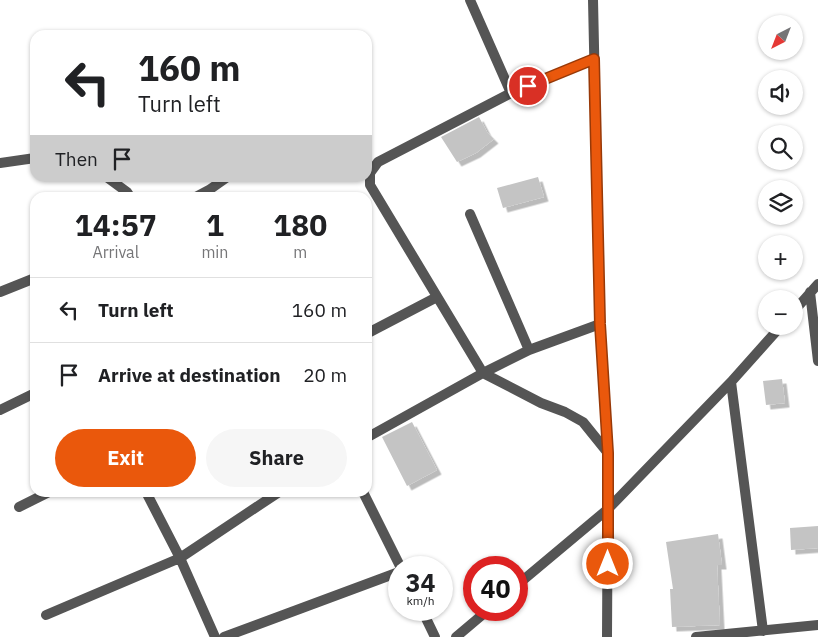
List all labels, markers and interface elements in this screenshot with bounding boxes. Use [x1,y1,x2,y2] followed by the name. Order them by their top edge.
[758,15,802,60] north arrow
[758,15,803,335] map controls
[138,45,241,91] text: 160 m
[55,50,120,115] icon: left
[507,65,549,107] pin
[758,70,803,115] button: sound
[514,72,542,100] icon: arrive
[138,89,221,118] text: Turn left
[758,125,803,170] button: search
[108,145,136,173] icon: arrive
[55,147,98,171] text: Then
[758,180,803,225] button: layers
[75,205,157,244] text: 14:57
[206,205,224,244] text: 1
[273,205,327,244] text: 180
[758,235,803,280] button: +
[92,242,139,262] text: Arrival
[201,242,228,262] text: min
[293,242,307,262] text: m
[758,290,803,335] button: −
[55,296,83,324] icon: left
[98,298,174,322] text: Turn left
[292,298,347,322] text: 160 m
[55,361,83,389] icon: arrive
[98,363,281,387] text: Arrive at destination
[303,363,347,387] text: 20 m
[55,429,196,487] button: Exit
[206,429,347,487] button: Share
[581,537,633,589] position arrow
[463,556,528,621] speed limit sign: 40
[405,566,436,599] text: 34
[406,593,435,608] text: km/h

